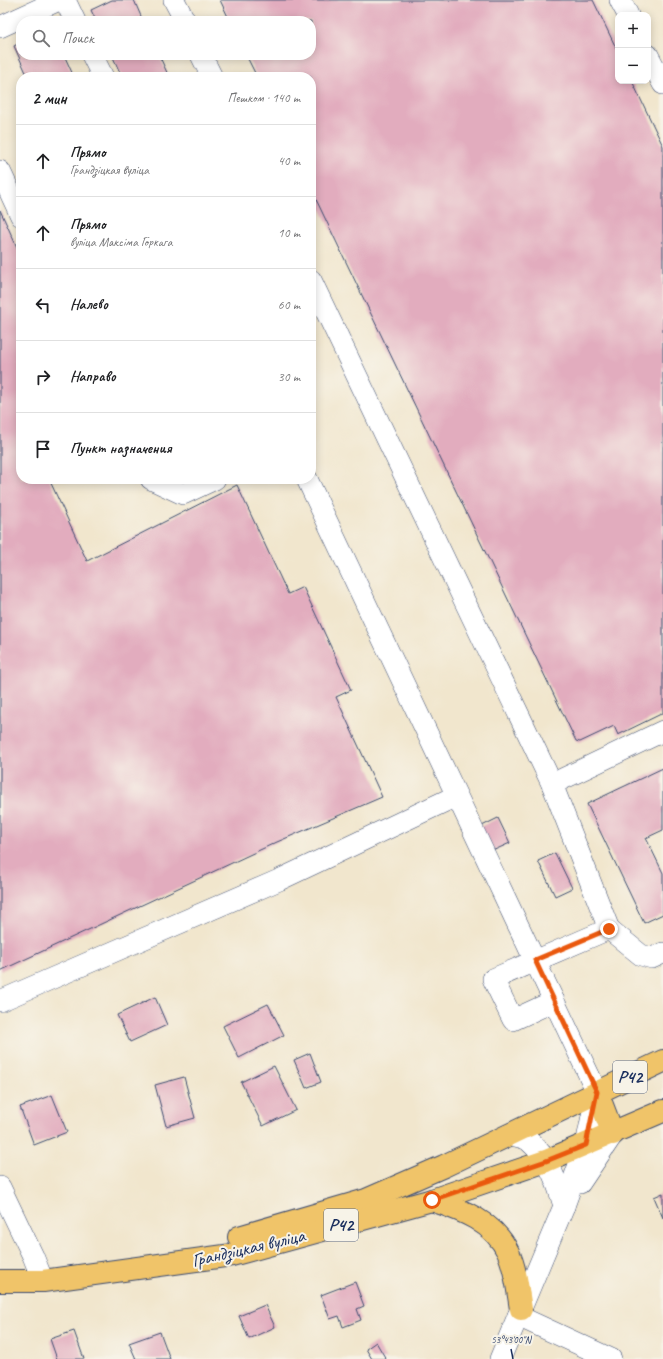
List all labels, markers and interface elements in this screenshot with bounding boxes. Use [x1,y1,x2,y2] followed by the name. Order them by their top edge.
[615,12,651,84] map controls
[615,12,651,48] button: +
[16,16,316,60] search box
[30,27,52,49] icon: search
[62,29,94,48] text: Поиск
[615,48,651,84] button: −
[32,88,67,109] text: 2 мин
[227,90,300,106] text: Пешком · 140 m
[70,143,106,162] text: Прямо
[32,150,54,172] icon: ahead
[278,153,300,169] text: 40 m
[70,162,149,178] text: Грандзіцкая вуліца
[70,215,106,234] text: Прямо
[32,222,54,244] icon: ahead
[278,225,300,241] text: 10 m
[70,234,172,250] text: вуліца Максіма Горкага
[32,294,54,316] icon: left
[70,295,108,314] text: Налево
[278,297,300,313] text: 60 m
[32,366,54,388] icon: right
[70,367,116,386] text: Направо
[278,369,300,385] text: 30 m
[32,438,54,460] icon: arrive
[70,439,172,458] text: Пункт назначения
[600,920,618,938] route end
[613,1061,647,1093] road number: Р42
[423,1191,441,1209] route start
[324,1209,358,1241] road number: Р42
[189,1223,309,1273] street label: Грандзіцкая вуліца
[491,1333,533,1346] text: 53°43'00"N

